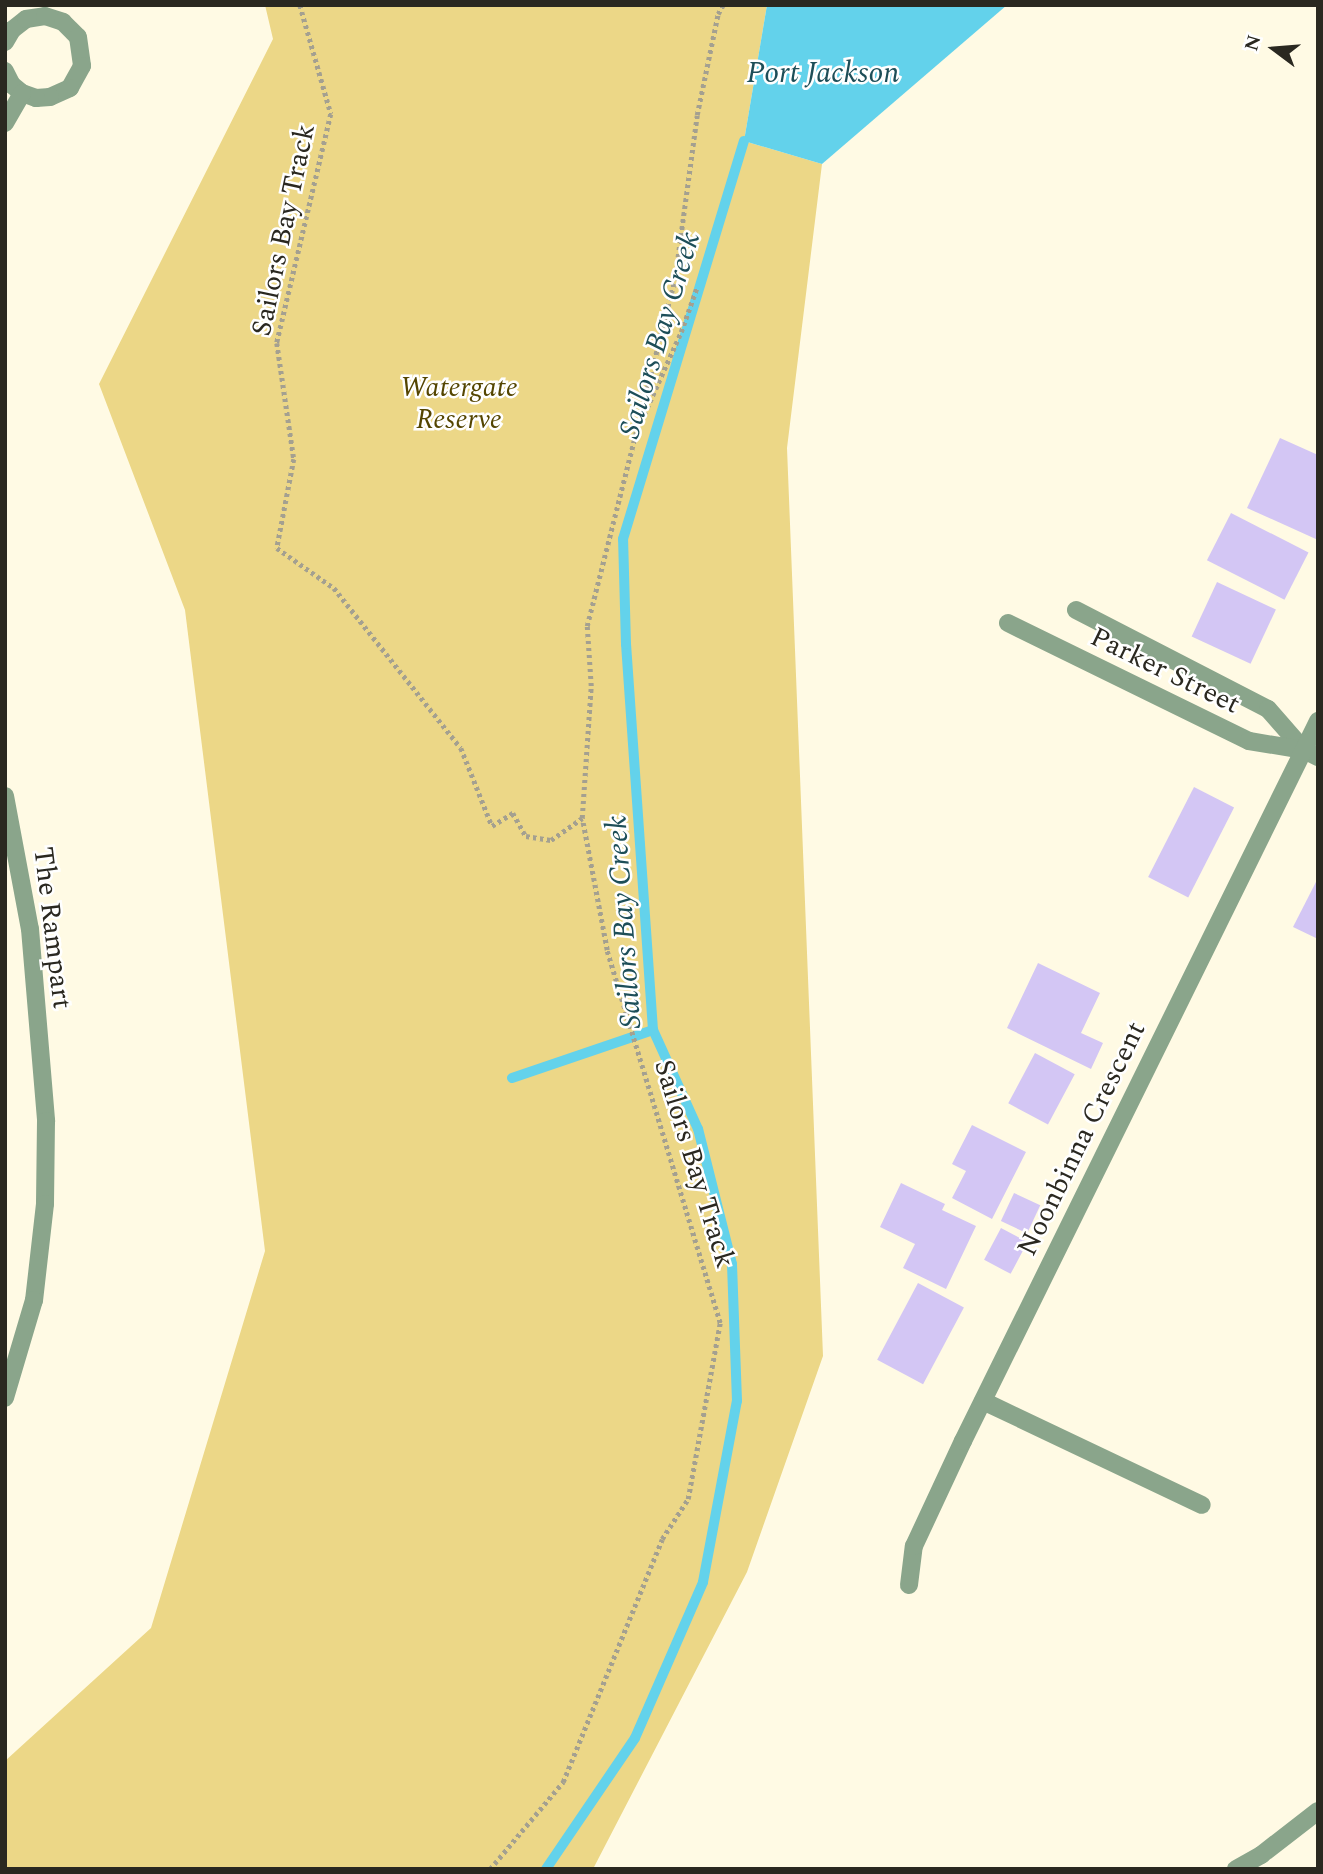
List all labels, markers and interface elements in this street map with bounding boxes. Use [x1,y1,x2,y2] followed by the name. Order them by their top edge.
[1239,14,1309,84] north arrow
[1237,32,1269,55] text: N
[747,55,899,91] water label: Port Jackson
[245,121,323,339] street label: Sailors Bay Track
[612,228,708,442] water label: Sailors Bay Creek
[400,371,518,437] park label: Watergate Reserve
[1085,620,1245,722] street label: Parker Street
[599,814,649,1030] water label: Sailors Bay Creek
[25,845,79,1011] street label: The Rampart
[1011,1016,1153,1262] street label: Noonbinna Crescent
[646,1056,742,1272] street label: Sailors Bay Track

